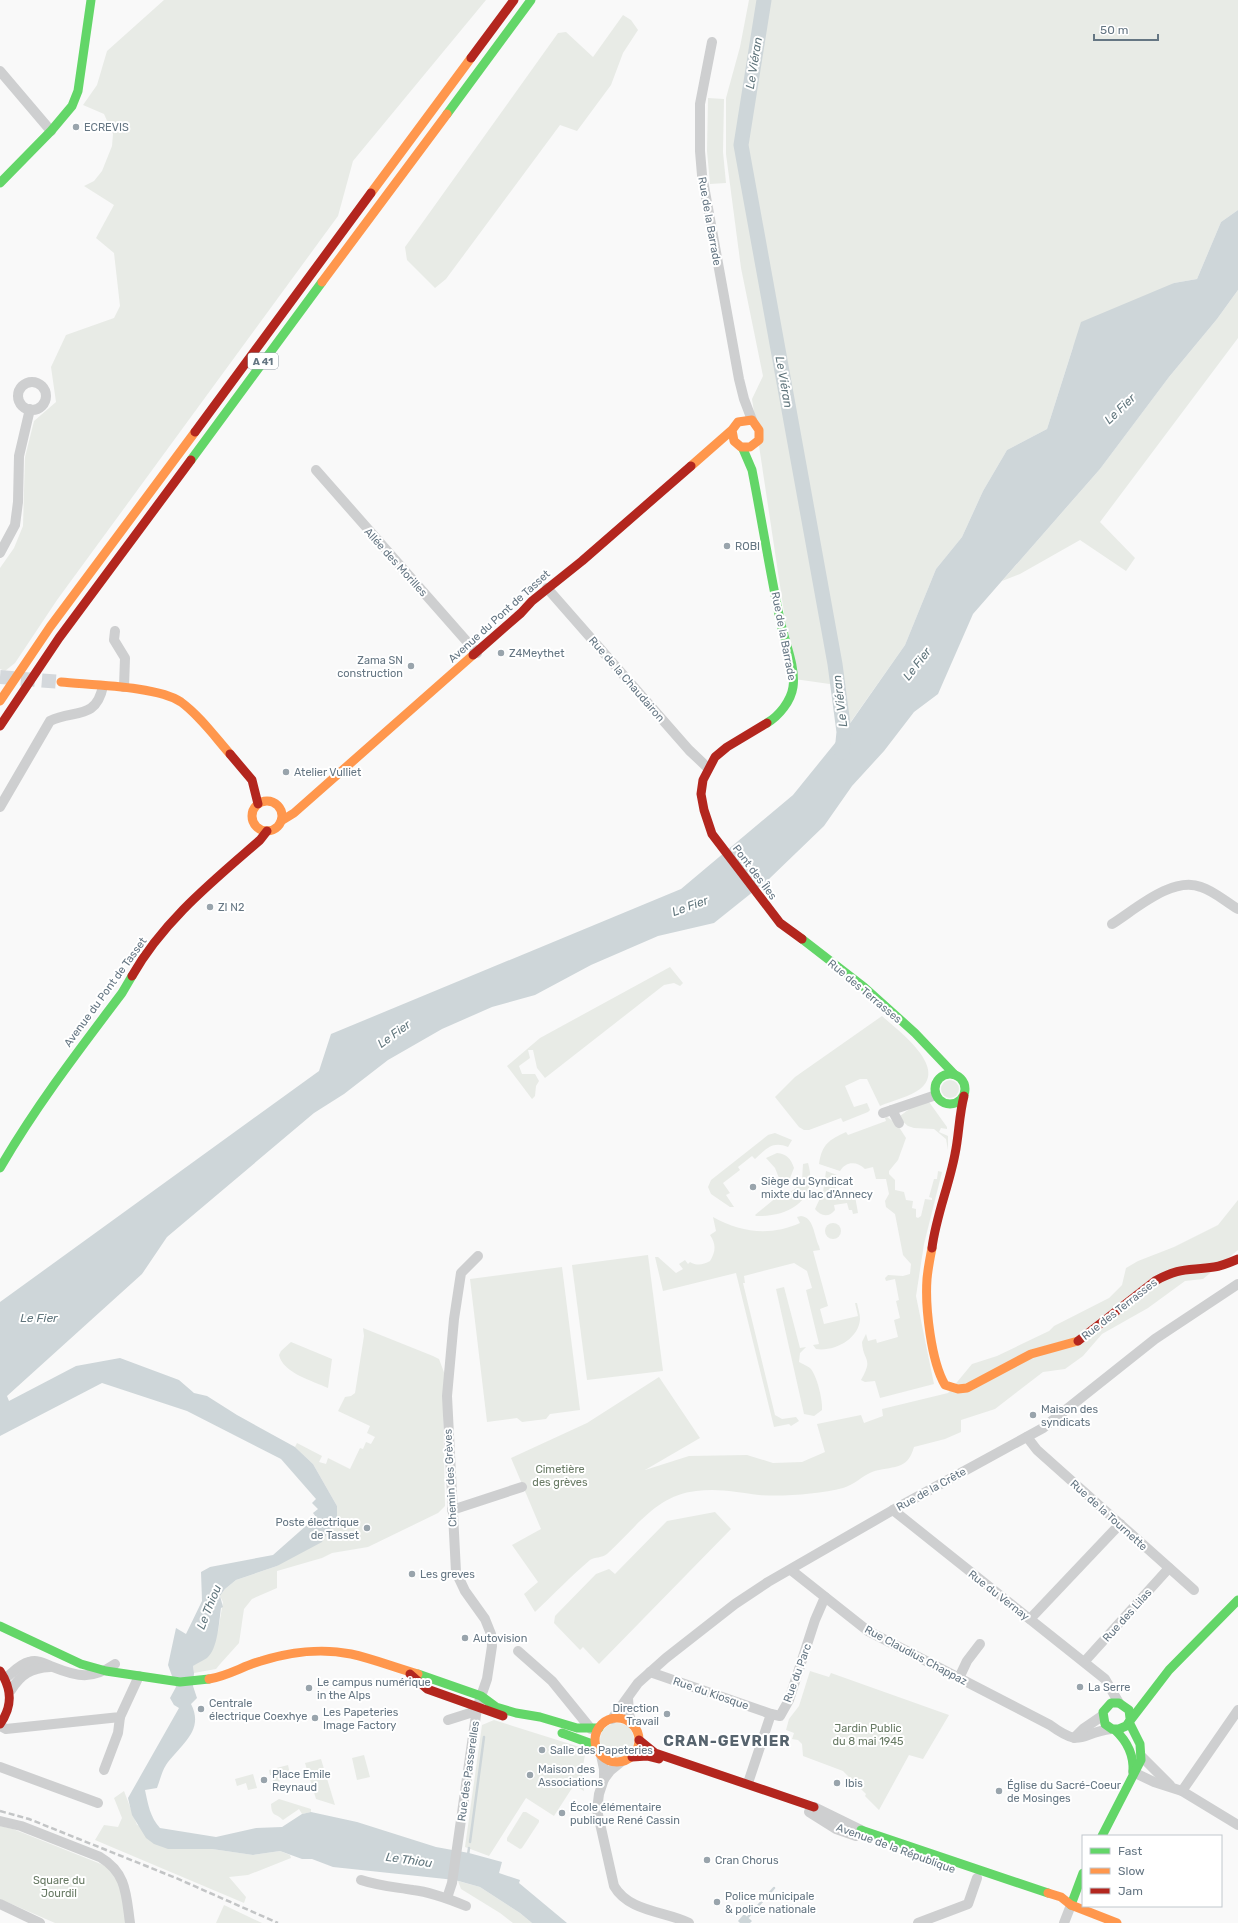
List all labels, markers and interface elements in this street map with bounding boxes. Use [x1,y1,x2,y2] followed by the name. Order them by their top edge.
[1094,16,1158,42] scale bar
[1100,23,1128,37] text: 50 m
[743,36,765,90] water label: Le Viéran
[84,121,129,134] place label: ECREVIS
[71,122,81,132] marker: ECREVIS
[695,176,724,267] street label: Rue de la Barrade
[248,353,278,369] road number: A 41
[773,355,795,409] water label: Le Viéran
[1102,391,1139,427] water label: Le Fier
[361,525,430,600] street label: Allée des Morilles
[735,540,760,553] place label: ROBI
[722,541,732,551] marker: ROBI
[446,567,553,665] street label: Avenue du Pont de Tasset
[769,591,798,682] street label: Rue de la Barrade
[586,634,667,725] street label: Rue de la Chaudairon
[900,645,934,683] water label: Le Fier
[509,647,565,660] place label: Z4Meythet
[496,648,506,658] marker: Z4Meythet
[337,654,403,680] place label: Zama SN construction
[406,661,416,671] marker: Zama SN construction
[830,674,850,728] water label: Le Viéran
[294,766,362,779] place label: Atelier Vulliet
[281,767,291,777] marker: Atelier Vulliet
[730,842,780,903] street label: Pont des Îles
[670,893,710,919] water label: Le Fier
[218,901,244,914] place label: ZI N2
[205,902,215,912] marker: ZI N2
[61,934,150,1050] street label: Avenue du Pont de Tasset
[825,957,904,1026] street label: Rue des Terrasses
[375,1017,414,1051] water label: Le Fier
[761,1175,873,1201] place label: Siège du Syndicat mixte du lac d'Annecy
[748,1182,758,1192] marker: Siège du Syndicat mixte du lac d'Annecy
[1079,1276,1160,1343] street label: Rue des Terrasses
[20,1311,58,1325] water label: Le Fier
[1041,1403,1098,1429] place label: Maison des syndicats
[1028,1410,1038,1420] marker: Maison des syndicats
[441,1428,460,1527] street label: Chemin des Grèves
[532,1463,588,1489] park label: Cimetière des grèves
[894,1465,968,1514] street label: Rue de la Crête
[1067,1477,1150,1553] street label: Rue de la Tournette
[275,1516,360,1542] place label: Poste électrique de Tasset
[362,1523,372,1533] marker: Poste électrique de Tasset
[420,1568,475,1581] place label: Les greves
[966,1568,1032,1623] street label: Rue du Vernay
[407,1569,417,1579] marker: Les greves
[194,1583,224,1631] water label: Le Thiou
[1100,1586,1155,1645] street label: Rue des Lilas
[862,1623,970,1688] street label: Rue Claudius Chappaz
[473,1632,527,1645] place label: Autovision
[460,1633,470,1643] marker: Autovision
[781,1642,814,1704] street label: Rue du Parc
[671,1674,750,1712] street label: Rue du Kiosque
[317,1676,431,1702] place label: Le campus numérique in the Alps
[1088,1681,1130,1694] place label: La Serre
[1075,1682,1085,1692] marker: La Serre
[304,1683,314,1693] marker: Le campus numérique in the Alps
[209,1697,307,1723] place label: Centrale électrique Coexhye
[613,1702,659,1728] place label: Direction Travail
[196,1704,206,1714] marker: Centrale électrique Coexhye
[323,1706,399,1732] place label: Les Papeteries Image Factory
[662,1709,672,1719] marker: Direction Travail
[310,1713,320,1723] marker: Les Papeteries Image Factory
[455,1720,482,1822] street label: Rue des Passerelles
[832,1722,904,1748] park label: Jardin Public du 8 mai 1945
[663,1732,791,1750] district label: CRAN-GEVRIER
[550,1744,653,1757] place label: Salle des Papeteries
[537,1745,547,1755] marker: Salle des Papeteries
[538,1763,604,1789] place label: Maison des Associations
[272,1768,331,1794] place label: Place Emile Reynaud
[525,1770,535,1780] marker: Maison des Associations
[259,1775,269,1785] marker: Place Emile Reynaud
[845,1777,863,1790] place label: Ibis
[832,1778,842,1788] marker: Ibis
[1007,1779,1122,1805] place label: Église du Sacré-Coeur de Mosinges
[994,1786,1004,1796] marker: Église du Sacré-Coeur de Mosinges
[570,1801,680,1827] place label: École élémentaire publique René Cassin
[557,1808,567,1818] marker: École élémentaire publique René Cassin
[835,1821,957,1876] street label: Avenue de la République
[1082,1835,1222,1907] legend
[1118,1844,1142,1858] text: Fast
[385,1850,433,1870] water label: Le Thiou
[715,1854,779,1867] place label: Cran Chorus
[702,1855,712,1865] marker: Cran Chorus
[1118,1864,1145,1878] text: Slow
[33,1874,85,1900] park label: Square du Jourdil
[1118,1884,1143,1898] text: Jam
[725,1890,816,1916] place label: Police municipale & police nationale
[712,1897,722,1907] marker: Police municipale & police nationale

